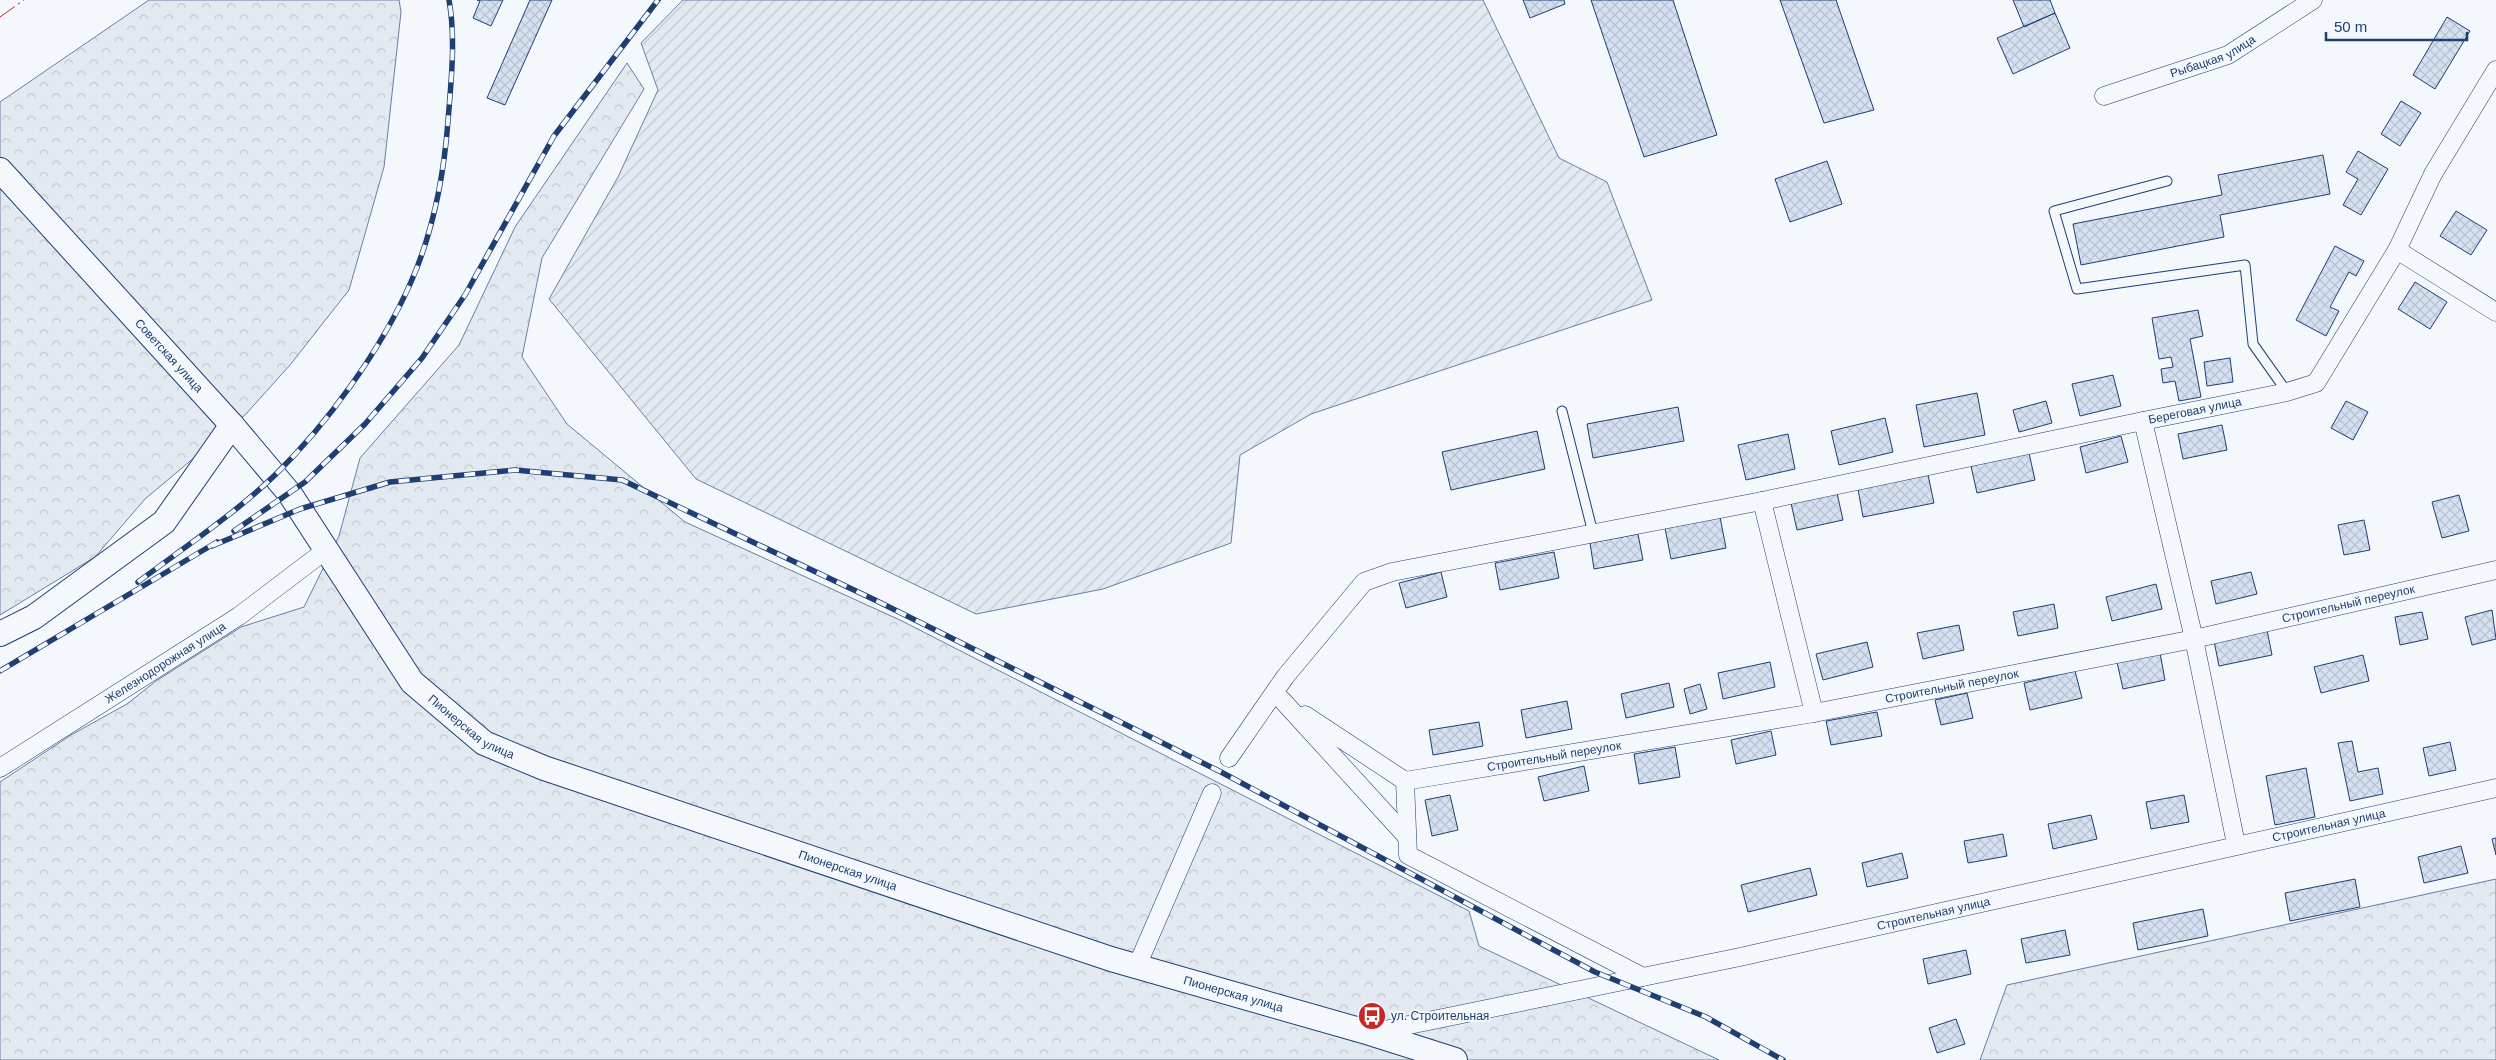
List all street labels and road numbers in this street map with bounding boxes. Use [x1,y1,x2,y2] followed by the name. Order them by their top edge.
[2168,32,2258,81] street label: Рыбацкая улица
[132,316,206,395] street label: Советская улица
[2147,394,2243,427] street label: Береговая улица
[2281,582,2417,626] street label: Строительный переулок
[102,619,229,706] street label: Железнодорожная улица
[1884,666,2020,706] street label: Строительный переулок
[425,692,517,762] street label: Пионерская улица
[1486,738,1623,774] street label: Строительный переулок
[2271,806,2387,845] street label: Строительная улица
[797,847,899,894] street label: Пионерская улица
[1876,894,1992,933] street label: Строительная улица
[1182,973,1285,1015] street label: Пионерская улица

